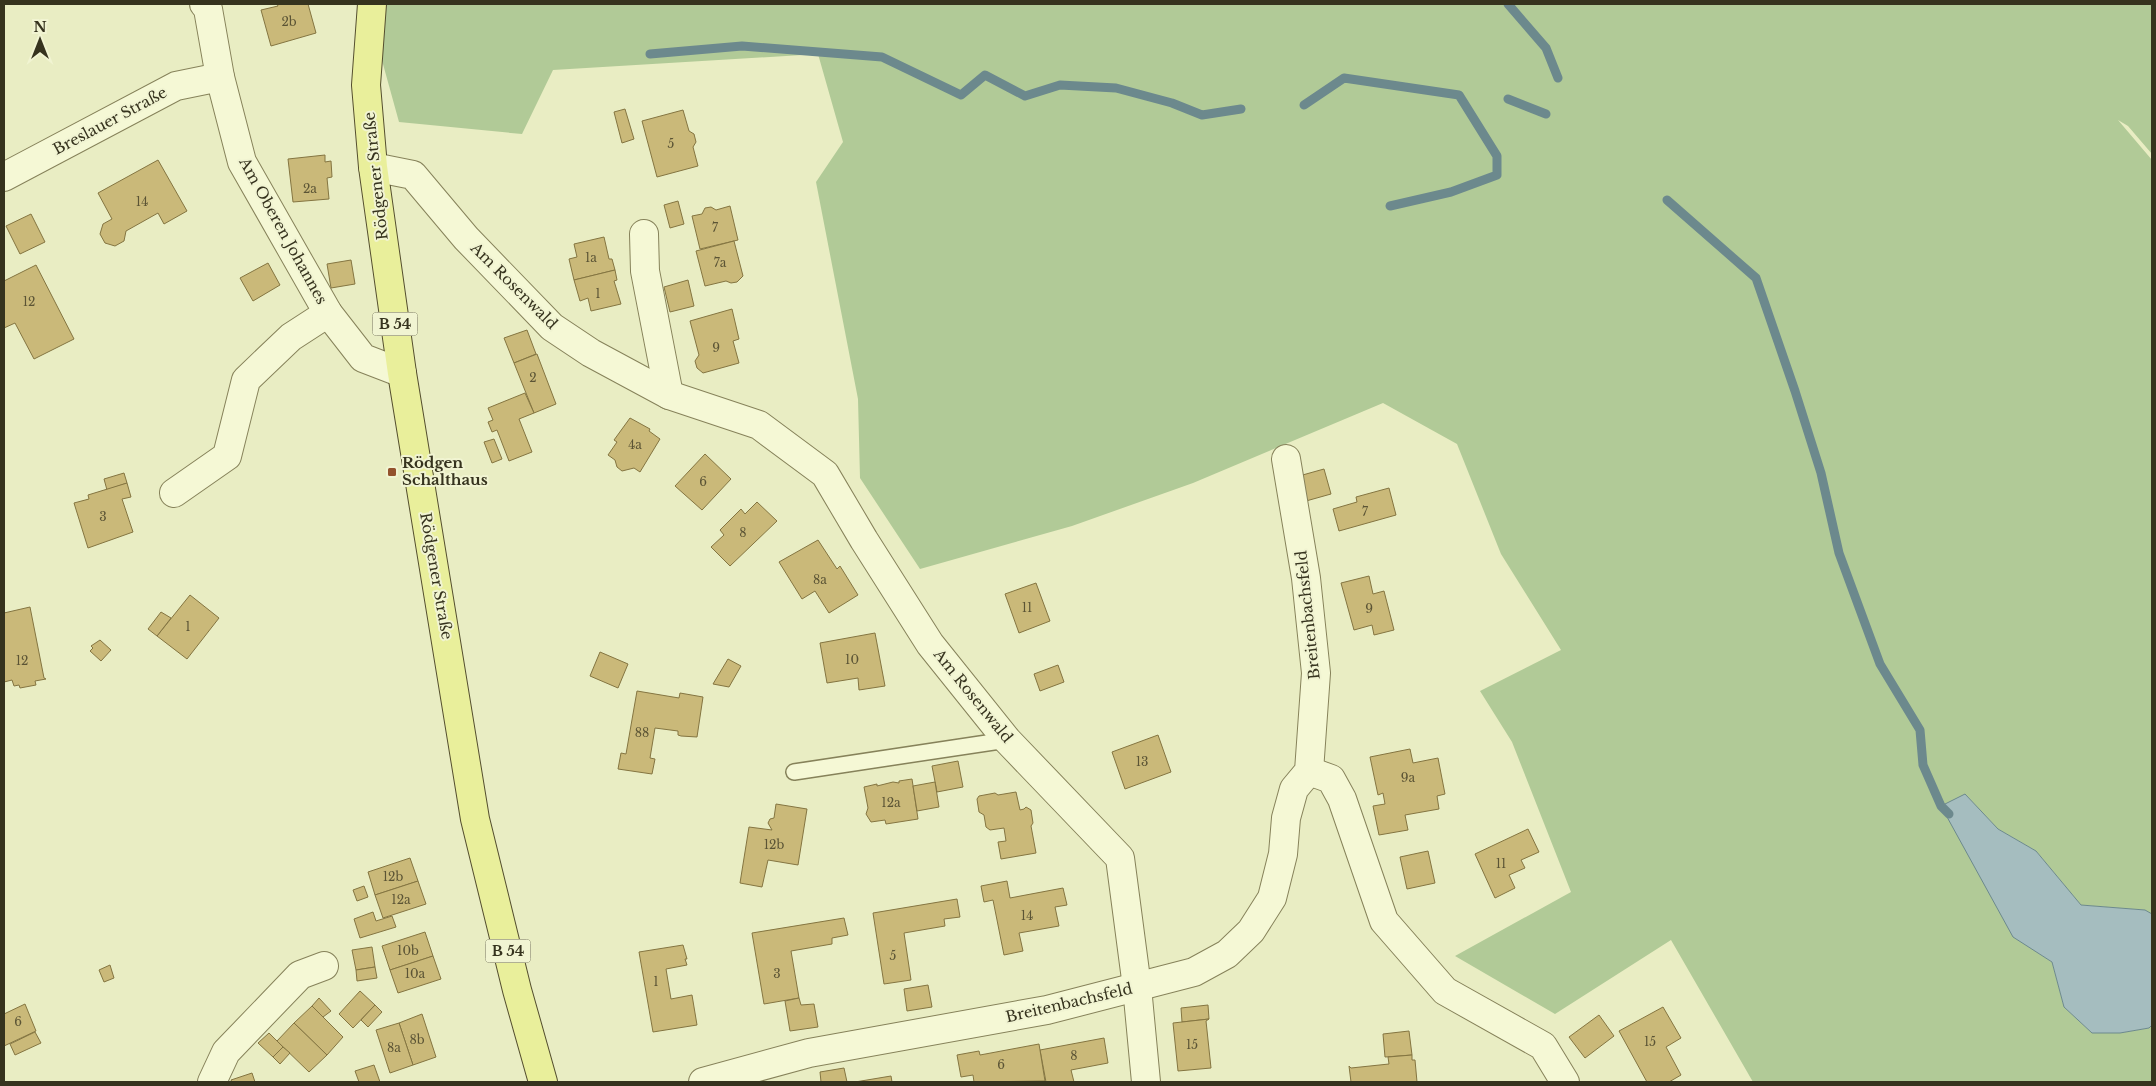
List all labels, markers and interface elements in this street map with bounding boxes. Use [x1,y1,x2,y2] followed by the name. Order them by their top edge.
[281,14,297,29] house number: 2b
[15,15,65,65] north arrow
[33,18,47,36] text: N
[50,83,170,159] street label: Breslauer Straße
[359,111,392,241] street label: Rödgener Straße
[668,136,675,151] house number: 5
[235,153,332,308] street label: Am Oberen Johannes
[303,181,317,196] house number: 2a
[136,194,148,209] house number: 14
[712,220,719,235] house number: 7
[466,238,562,333] street label: Am Rosenwald
[585,250,597,265] house number: 1a
[714,255,727,270] house number: 7a
[595,286,601,301] house number: 1
[23,294,35,309] house number: 12
[372,312,418,336] road number: B 54
[712,340,720,355] house number: 9
[529,370,537,385] house number: 2
[628,437,642,452] house number: 4a
[402,453,488,489] place label: Rödgen Schalthaus
[386,466,398,478] marker: Rödgen Schalthaus
[699,474,707,489] house number: 6
[1362,504,1369,519] house number: 7
[99,509,107,524] house number: 3
[416,511,457,641] street label: Rödgener Straße
[739,525,747,540] house number: 8
[1291,550,1324,681] street label: Breitenbachsfeld
[813,572,827,587] house number: 8a
[1022,600,1032,615] house number: 11
[1365,601,1373,616] house number: 9
[185,619,191,634] house number: 1
[929,644,1017,746] street label: Am Rosenwald
[845,652,859,667] house number: 10
[16,653,28,668] house number: 12
[635,725,649,740] house number: 88
[1136,754,1148,769] house number: 13
[1401,770,1416,785] house number: 9a
[881,795,901,810] house number: 12a
[764,837,784,852] house number: 12b
[1496,856,1506,871] house number: 11
[383,869,403,884] house number: 12b
[391,892,411,907] house number: 12a
[1021,908,1033,923] house number: 14
[486,939,530,962] road number: B 54
[397,943,419,958] house number: 10b
[890,948,897,963] house number: 5
[405,966,426,981] house number: 10a
[773,966,781,981] house number: 3
[653,974,659,989] house number: 1
[1004,979,1134,1026] street label: Breitenbachsfeld
[14,1014,22,1029] house number: 6
[409,1032,425,1047] house number: 8b
[1644,1034,1656,1049] house number: 15
[1186,1037,1198,1052] house number: 15
[387,1040,401,1055] house number: 8a
[1070,1048,1078,1063] house number: 8
[997,1057,1005,1072] house number: 6

